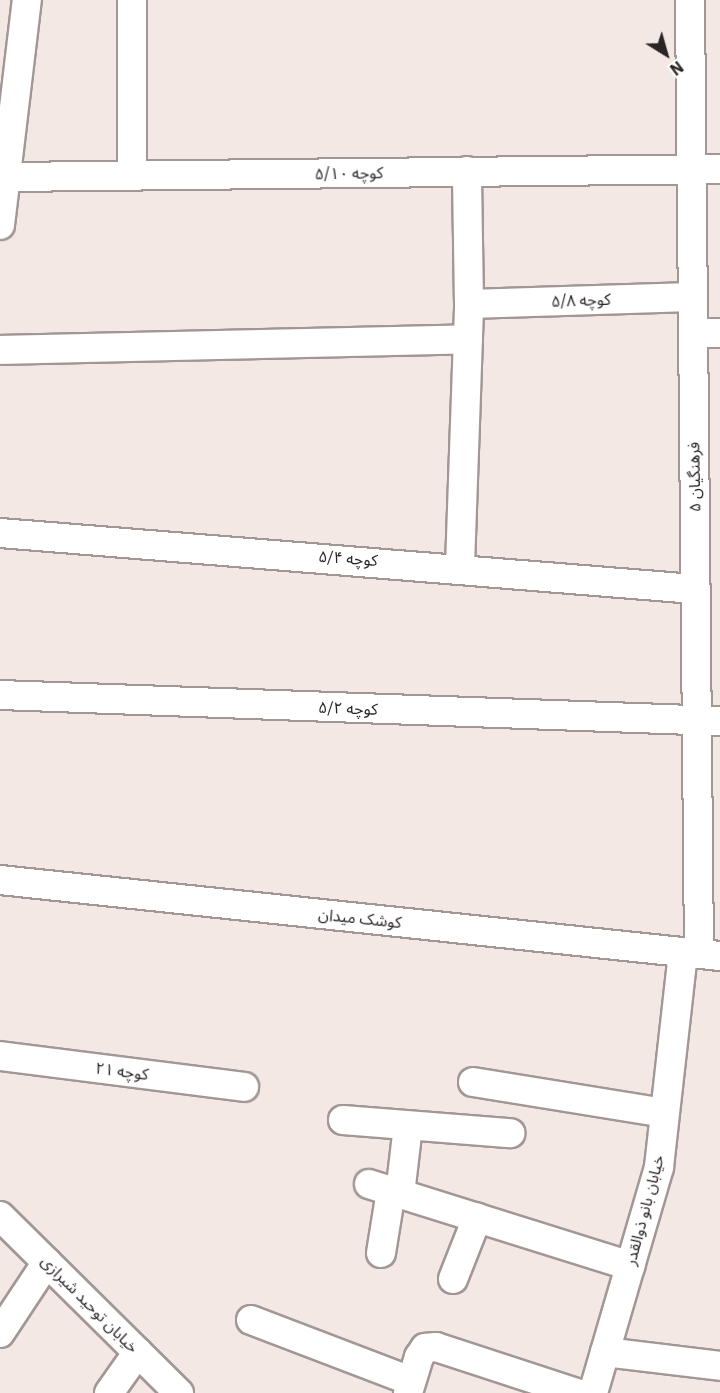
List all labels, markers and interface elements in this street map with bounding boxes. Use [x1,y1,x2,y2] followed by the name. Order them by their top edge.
[636,24,696,84] north arrow
[666,57,687,80] text: N
[314,163,384,183] street label: کوچه ۵/۱۰
[551,289,611,311] street label: کوچه ۵/۸
[684,442,704,512] street label: فرهنگیان ۵
[318,546,378,570] street label: کوچه ۵/۴
[318,697,378,719] street label: کوچه ۵/۲
[317,904,403,932] street label: کوشک میدان
[94,1058,150,1084] street label: کوچه ۲۱
[620,1153,668,1267] street label: خیابان بانو ذوالقدر
[37,1251,143,1357] street label: خیابان توحید شیرازی

